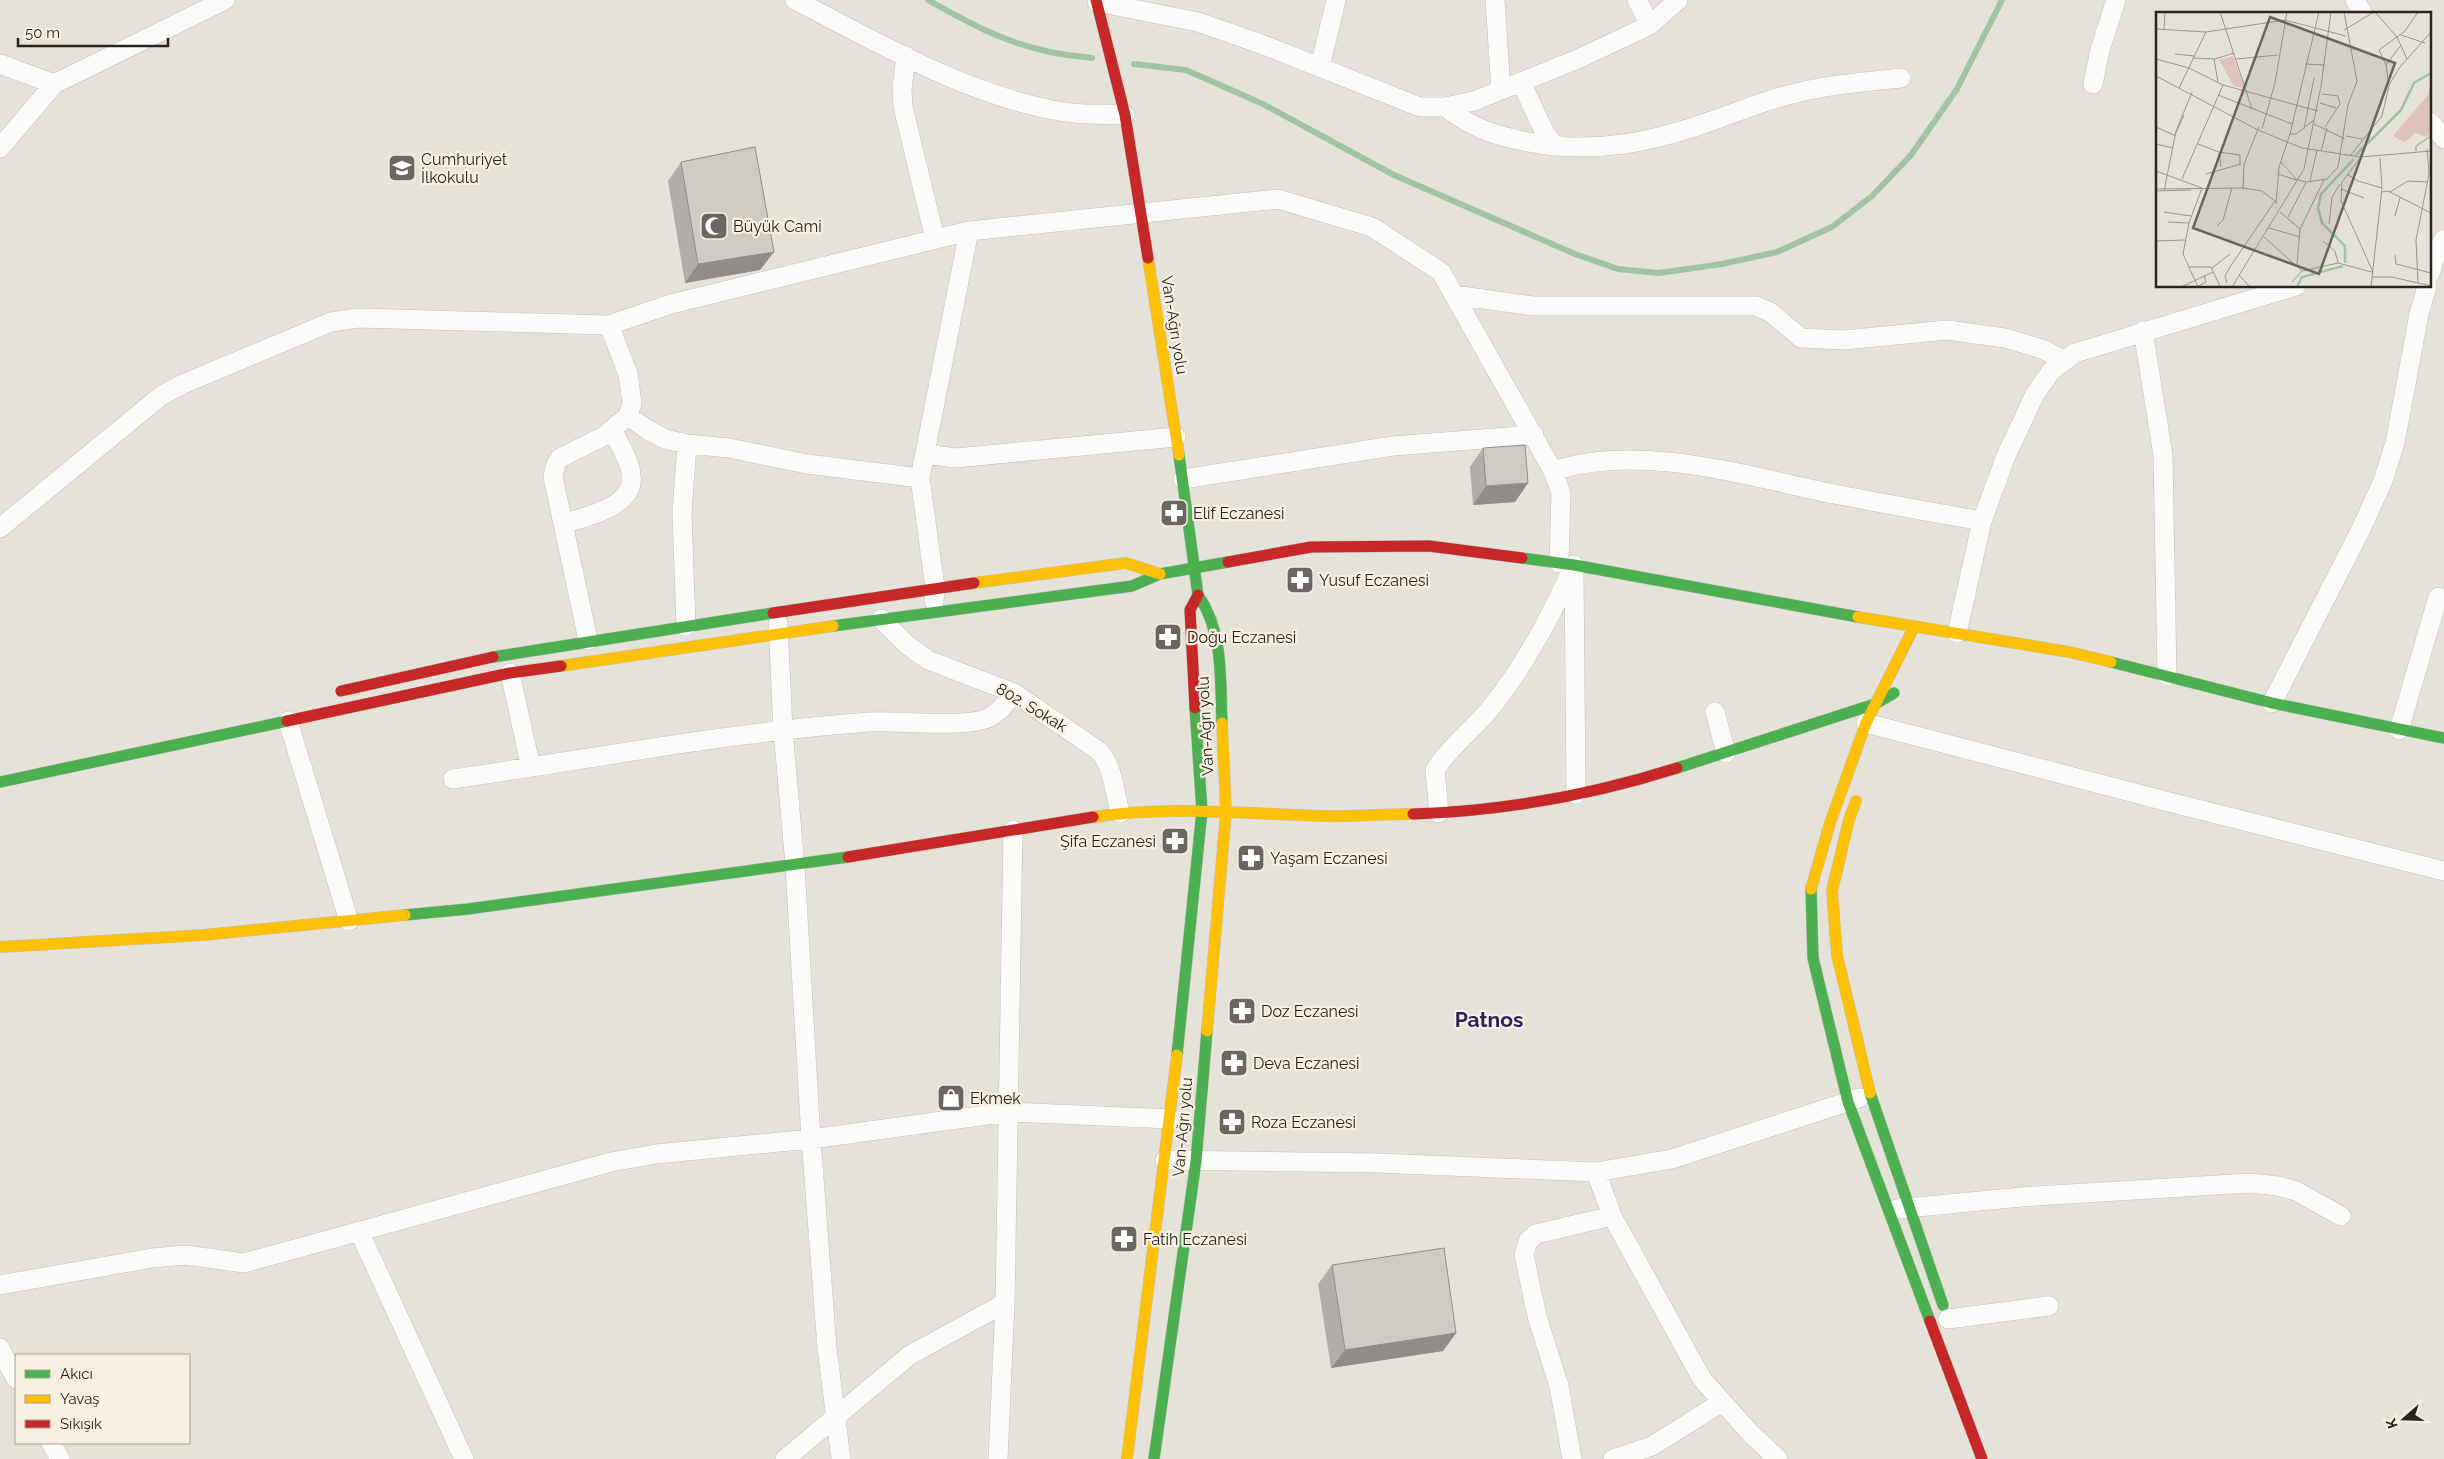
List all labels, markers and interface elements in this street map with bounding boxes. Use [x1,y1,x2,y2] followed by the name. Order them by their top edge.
[2156,12,2432,288] inset map
[18,15,168,47] scale bar
[25,24,60,42] text: 50 m
[421,150,508,187] place label: Cumhuriyet İlkokulu
[387,153,417,183] school or university icon: Cumhuriyet İlkokulu
[699,211,729,241] mosque icon: Büyük Cami
[733,217,822,236] place label: Büyük Cami
[1157,274,1192,376] street label: Van-Ağrı yolu
[1159,498,1189,528] pharmacy icon: Elif Eczanesi
[1193,504,1284,523] place label: Elif Eczanesi
[1285,565,1315,595] pharmacy icon: Yusuf Eczanesi
[1319,571,1429,590] place label: Yusuf Eczanesi
[1153,622,1183,652] pharmacy icon: Doğu Eczanesi
[1187,628,1296,647] place label: Doğu Eczanesi
[1193,676,1218,776] street label: Van-Ağrı yolu
[993,679,1071,736] street label: 802. Sokak
[1160,826,1190,856] pharmacy icon: Şifa Eczanesi
[1060,832,1156,851] place label: Şifa Eczanesi
[1236,843,1266,873] pharmacy icon: Yaşam Eczanesi
[1270,849,1388,868] place label: Yaşam Eczanesi
[1227,996,1257,1026] pharmacy icon: Doz Eczanesi
[1261,1002,1359,1021] place label: Doz Eczanesi
[1455,1007,1523,1032] district label: Patnos
[1219,1048,1249,1078] pharmacy icon: Deva Eczanesi
[1253,1054,1360,1073] place label: Deva Eczanesi
[1169,1077,1196,1178] street label: Van-Ağrı yolu
[936,1083,966,1113] shop icon: Ekmek
[970,1089,1021,1108] place label: Ekmek
[1217,1107,1247,1137] pharmacy icon: Roza Eczanesi
[1251,1113,1356,1132] place label: Roza Eczanesi
[1109,1224,1139,1254] pharmacy icon: Fatih Eczanesi
[1143,1230,1247,1249] place label: Fatih Eczanesi
[15,1354,190,1444] legend
[60,1365,93,1383] text: Akıcı
[60,1390,100,1408] text: Yavaş
[2379,1394,2429,1444] north arrow
[60,1415,102,1433] text: Sıkışık
[2382,1416,2401,1431] text: K

